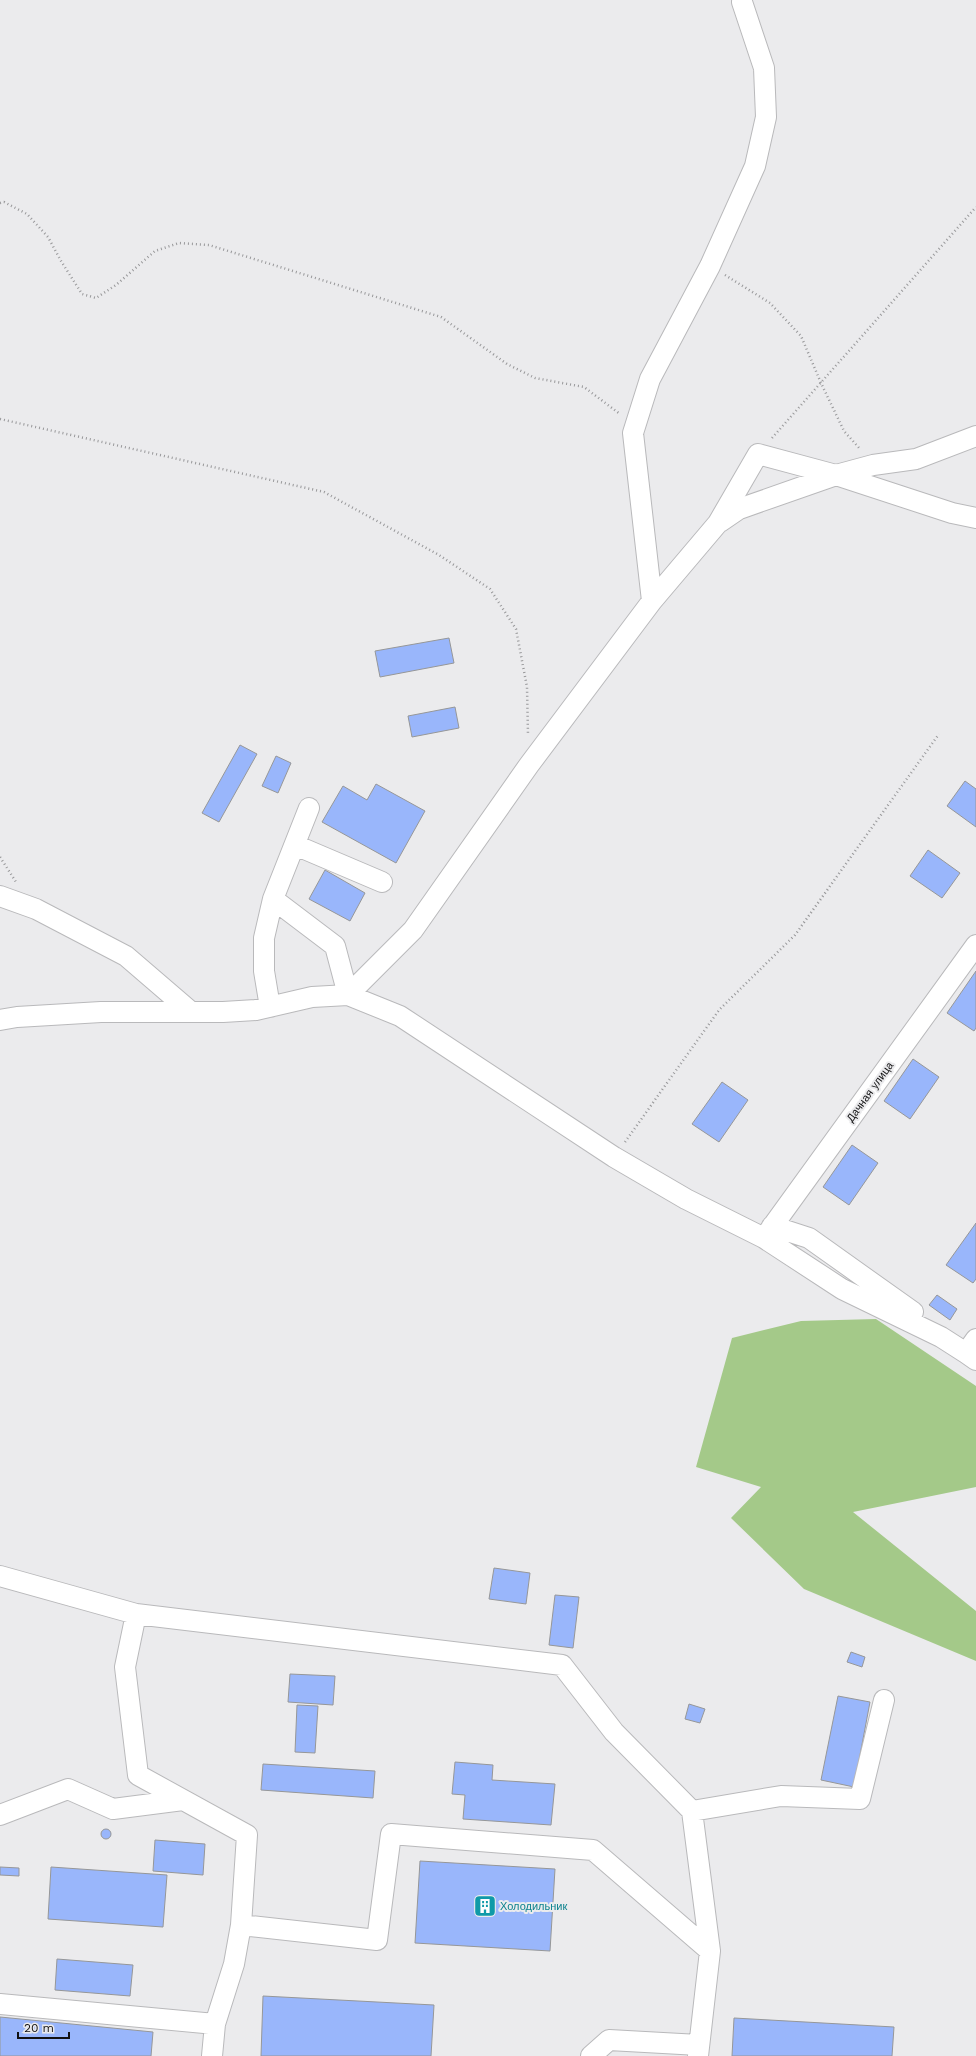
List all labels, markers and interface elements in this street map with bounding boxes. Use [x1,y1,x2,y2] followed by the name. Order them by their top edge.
[844,1059,897,1125] street label: Дачная улица
[472,1893,498,1919] building icon: Холодильник
[500,1900,567,1913] place label: Холодильник
[18,2014,69,2040] scale bar
[24,2021,54,2035] text: 20 m

